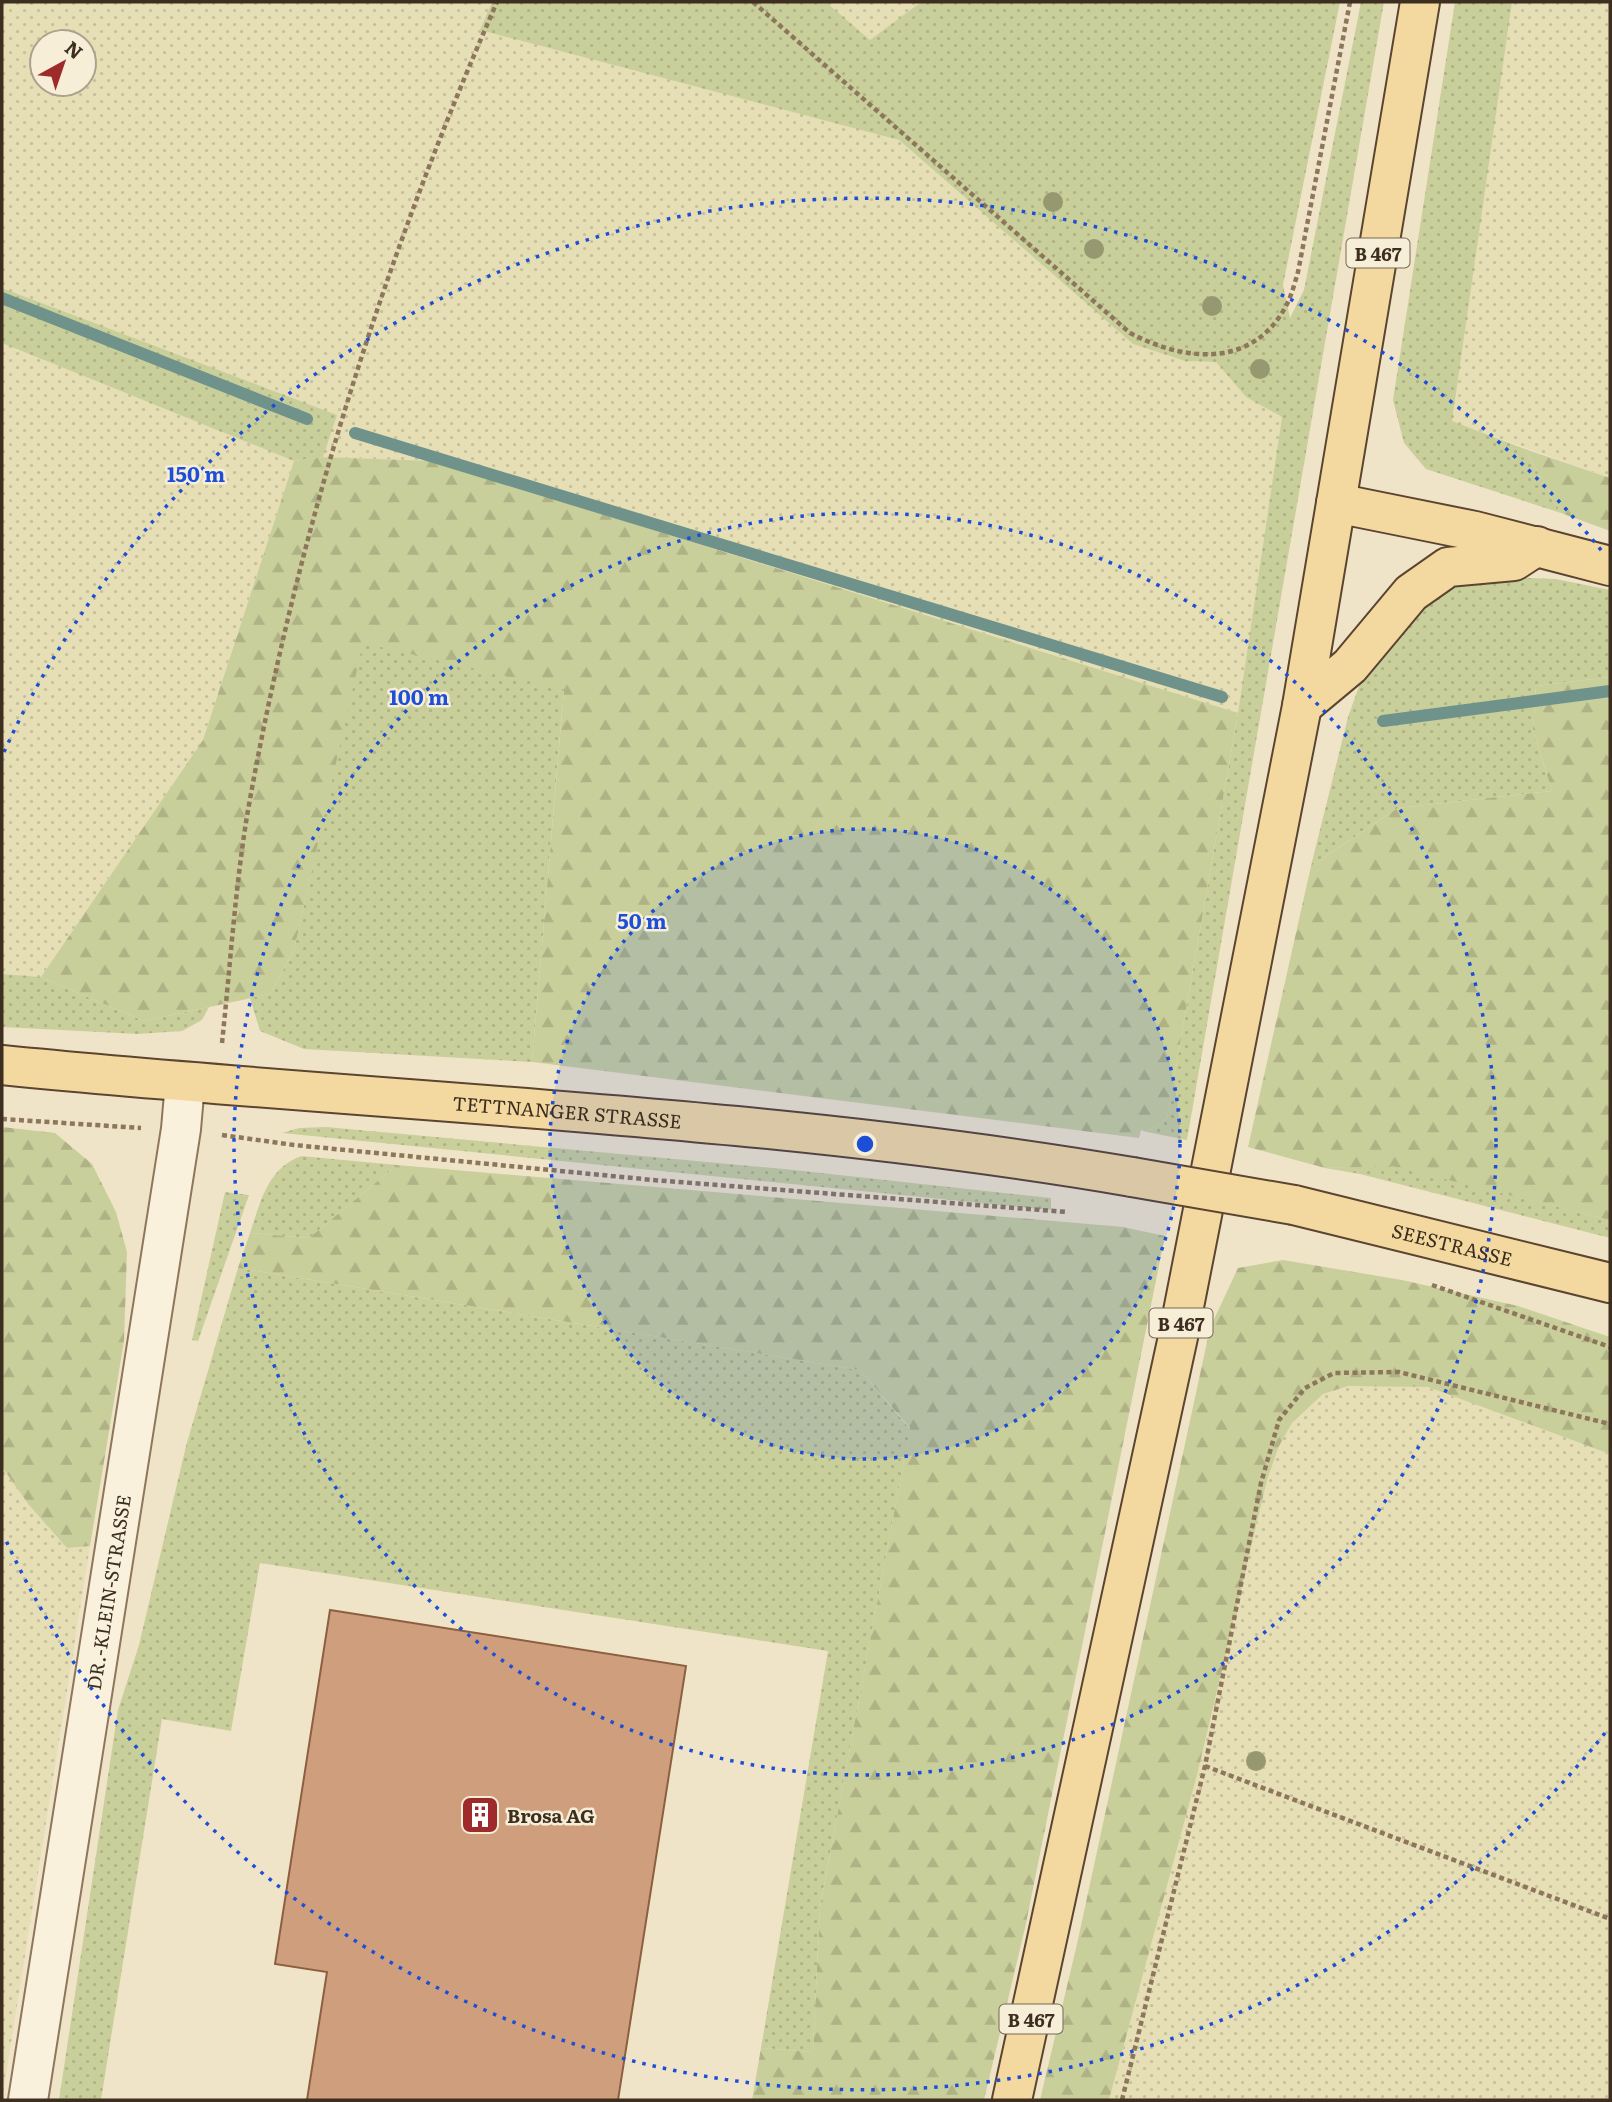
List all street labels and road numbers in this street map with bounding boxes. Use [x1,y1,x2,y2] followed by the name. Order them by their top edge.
[1346,239,1410,268] road number: B 467
[451,1088,683,1135] street label: TETTNANGER STRASSE
[1389,1216,1515,1272] street label: SEESTRASSE
[1150,1308,1212,1338] road number: B 467
[79,1493,137,1692] street label: DR.-KLEIN-STRASSE
[1000,2005,1062,2034] road number: B 467

